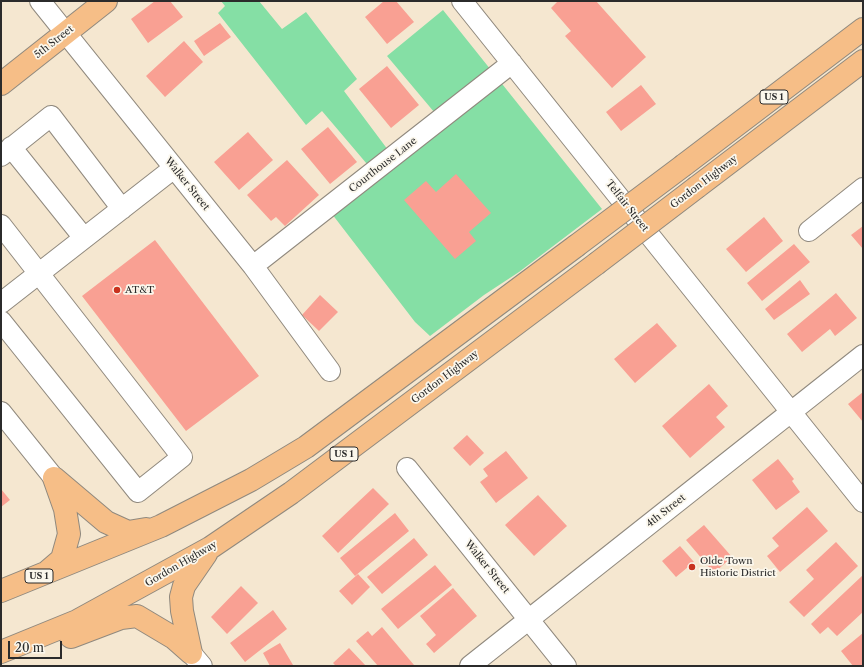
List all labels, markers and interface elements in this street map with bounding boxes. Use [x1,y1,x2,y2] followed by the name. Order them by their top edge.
[32,23,76,61] street label: 5th Street
[760,90,788,104] road number: US 1
[347,135,419,195] street label: Courthouse Lane
[668,153,740,211] street label: Gordon Highway
[162,155,212,213] street label: Walker Street
[603,178,651,234] street label: Telfair Street
[125,284,154,296] place label: AT&T
[112,285,122,295] marker: AT&T
[409,348,481,406] street label: Gordon Highway
[330,447,358,461] road number: US 1
[644,492,688,530] street label: 4th Street
[462,538,512,596] street label: Walker Street
[143,539,219,589] street label: Gordon Highway
[700,555,776,578] place label: Olde Town Historic District
[687,562,697,572] marker: Olde Town Historic District
[25,569,53,583] road number: US 1
[10,633,64,659] scale bar
[15,640,44,655] text: 20 m

